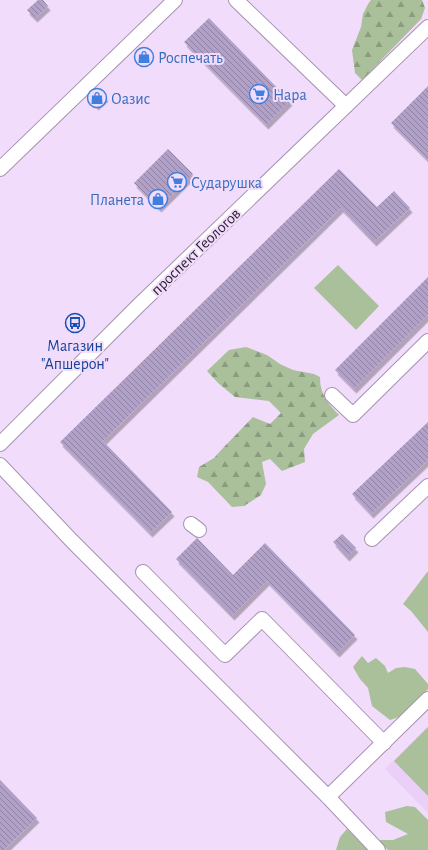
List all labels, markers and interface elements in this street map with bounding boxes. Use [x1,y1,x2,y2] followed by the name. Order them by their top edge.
[133,46,155,68] shop icon: Роспечать
[158,50,223,66] place label: Роспечать
[248,83,270,105] supermarket icon: Нара
[86,87,108,109] shop icon: Оазис
[273,87,307,103] place label: Нара
[111,91,150,107] place label: Оазис
[166,171,188,193] supermarket icon: Сударушка
[191,175,262,192] place label: Сударушка
[147,188,169,210] shop icon: Планета
[90,192,144,208] place label: Планета
[148,205,244,298] street label: проспект Геологов
[64,312,86,334] bus stop icon: Магазин "Апшерон"
[41,338,109,372] place label: Магазин "Апшерон"

